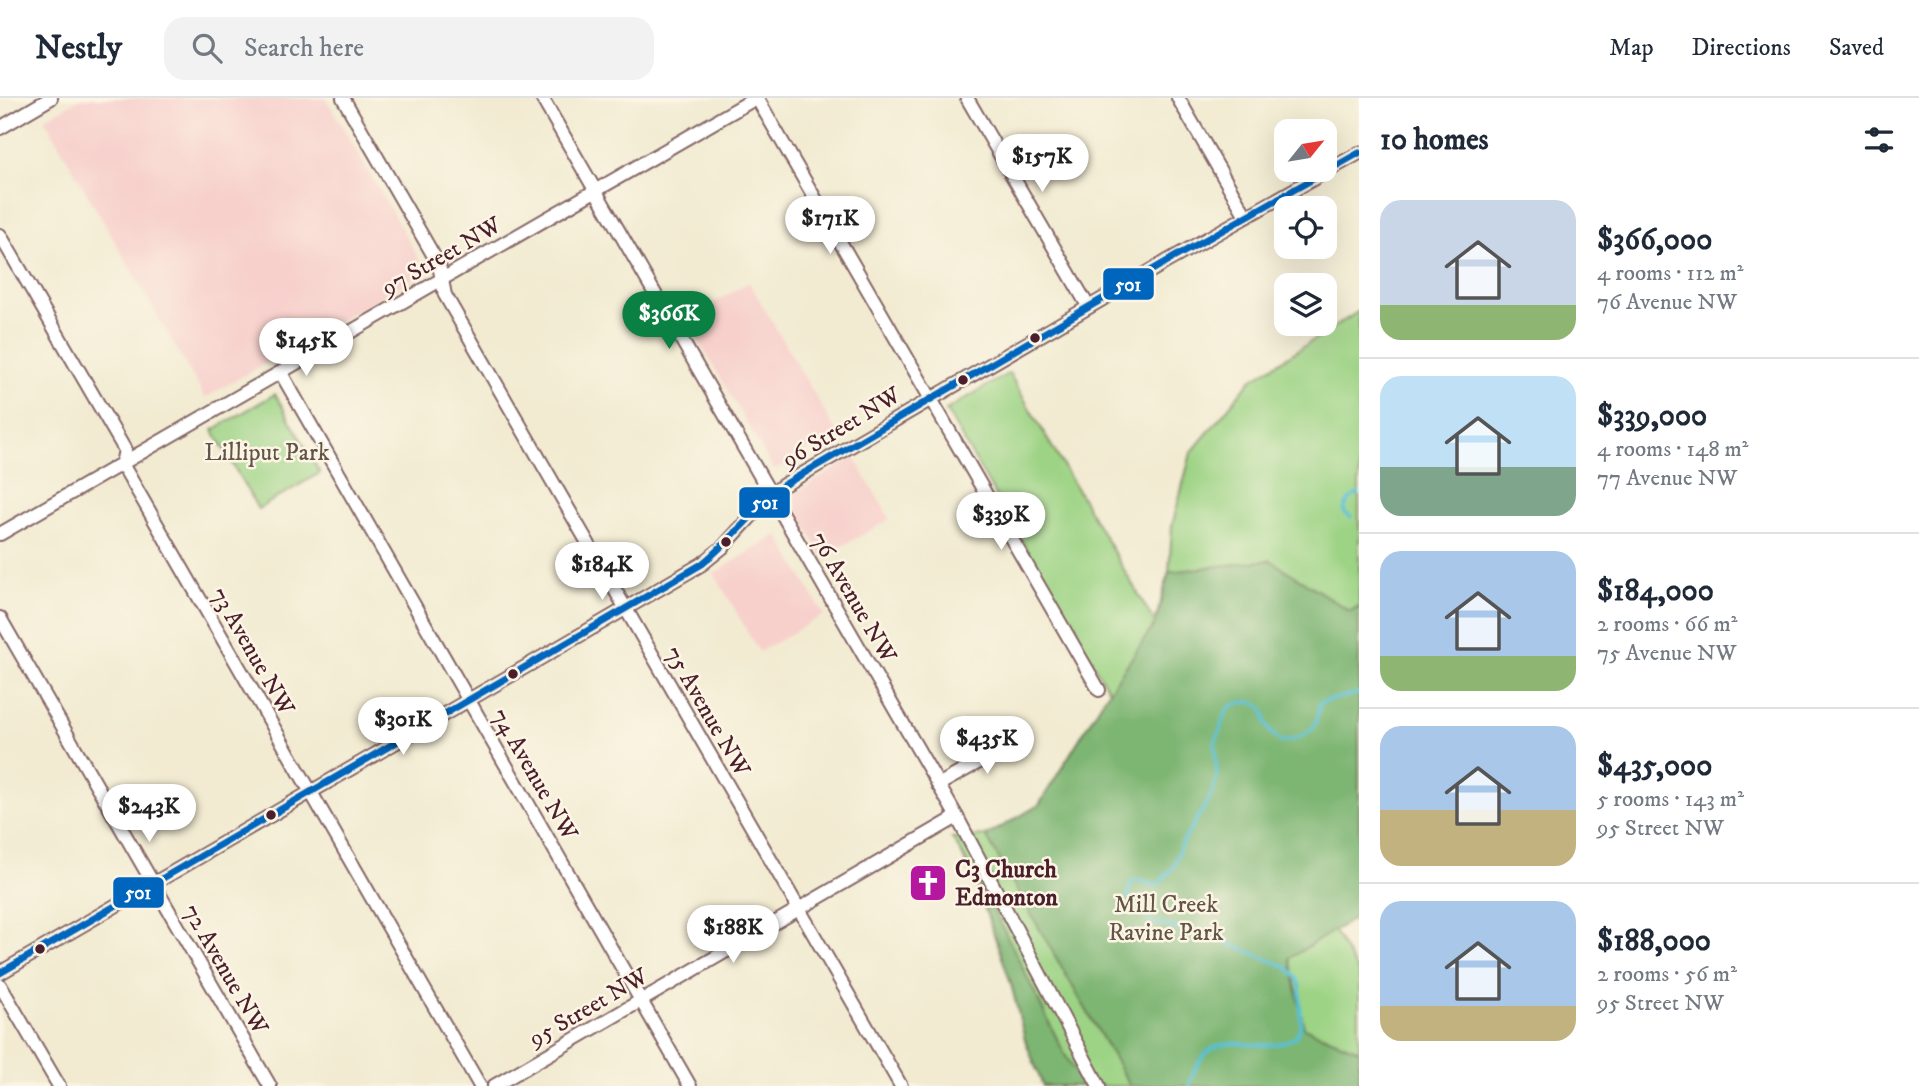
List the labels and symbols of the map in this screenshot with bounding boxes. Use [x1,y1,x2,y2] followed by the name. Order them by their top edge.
[1274,119,1337,182] north arrow
[993,134,1091,194] pin: $157K
[781,197,879,256] pin: $171K
[375,210,508,304] street label: 97 Street NW
[1102,267,1155,301] line badge: 501
[1114,274,1141,297] text: 501
[620,292,718,351] pin: $366K
[257,318,355,378] pin: $145K
[1028,331,1042,345] unlabelled marker
[956,373,970,387] unlabelled marker
[776,380,907,476] street label: 96 Street NW
[204,438,330,468] park label: Lilliput Park
[738,486,791,519] line badge: 501
[751,492,778,515] text: 501
[952,492,1050,552] pin: $339K
[804,527,903,669] street label: 76 Avenue NW
[719,535,733,549] unlabelled marker
[553,542,651,602] pin: $184K
[203,582,301,722] street label: 73 Avenue NW
[658,641,757,783] street label: 75 Avenue NW
[506,667,520,681] unlabelled marker
[354,698,452,757] pin: $301K
[484,703,584,847] street label: 74 Avenue NW
[938,716,1036,776] pin: $435K
[100,784,198,844] pin: $243K
[264,808,278,822] unlabelled marker
[955,855,1058,913] place label: C3 Church Edmonton
[907,862,949,904] church icon: C3 Church Edmonton
[112,876,165,909] line badge: 501
[124,882,151,905] text: 501
[1108,890,1224,948] park label: Mill Creek Ravine Park
[176,899,275,1041] street label: 72 Avenue NW
[684,906,782,965] pin: $188K
[33,942,47,956] unlabelled marker
[523,961,654,1055] street label: 95 Street NW

